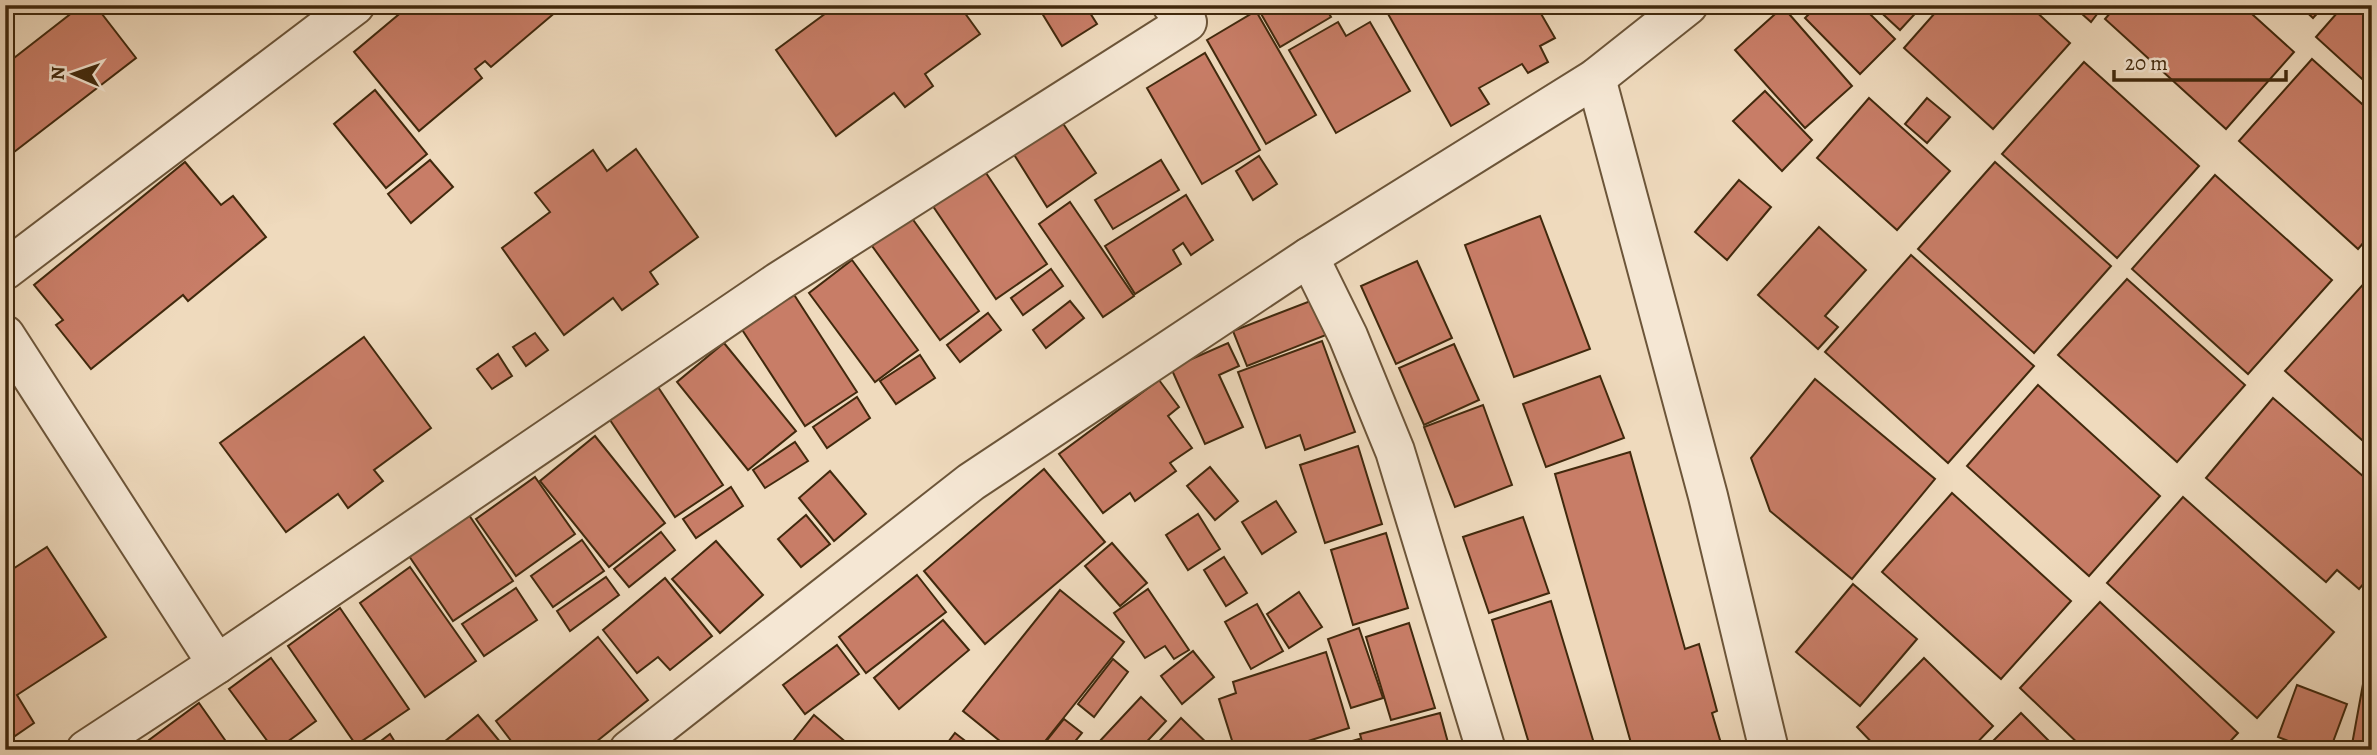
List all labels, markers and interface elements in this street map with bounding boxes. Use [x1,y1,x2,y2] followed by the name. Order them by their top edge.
[38,38,108,108] north arrow
[2114,38,2286,82] scale bar
[2125,49,2168,77] text: 20 m
[45,66,71,81] text: N

